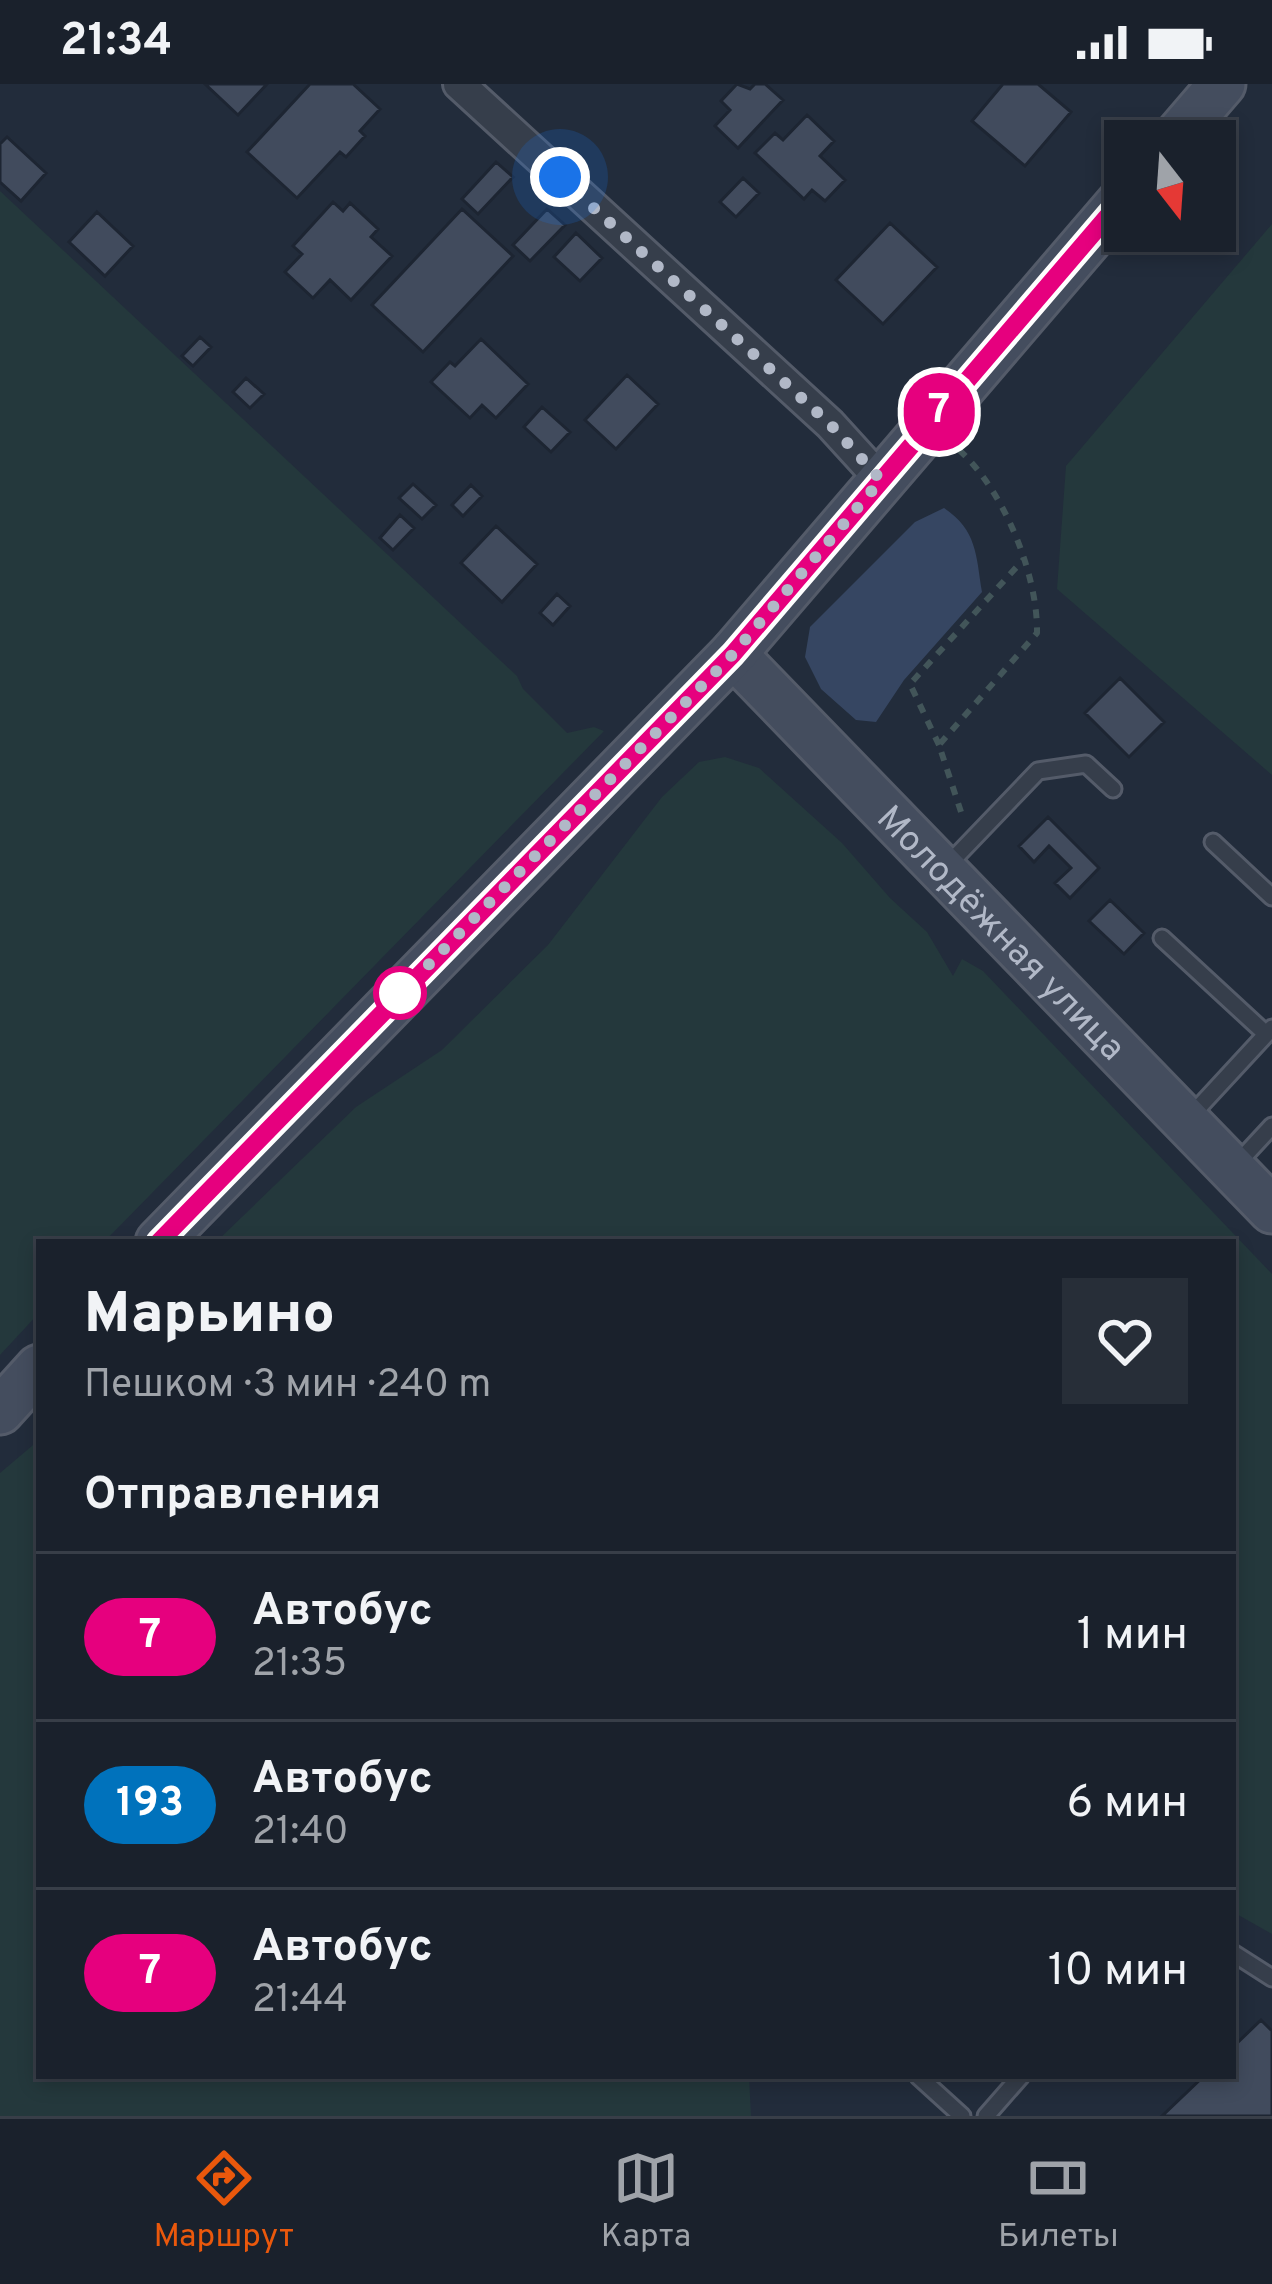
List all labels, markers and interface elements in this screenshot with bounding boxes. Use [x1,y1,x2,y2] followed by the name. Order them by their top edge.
[60,14,172,71] text: 21:34
[1104,120,1236,252] north arrow
[1104,120,1236,252] map controls
[530,147,590,207] your location
[900,373,978,451] line badge: 7
[928,385,950,438] text: 7
[865,797,1134,1072] street label: Молодёжная улица
[375,968,425,1018] unlabelled marker
[1062,1278,1188,1404] button: heart
[84,1281,335,1353] text: Марьино
[84,1362,491,1411] text: Пешком · 3 мин · 240 m
[84,1468,381,1525] text: Отправления
[252,1584,433,1641] text: Автобус
[1077,1608,1188,1665] text: 1 мин
[139,1610,161,1663] text: 7
[252,1641,347,1690] text: 21:35
[252,1752,433,1809] text: Автобус
[1067,1776,1188,1833] text: 6 мин
[116,1778,184,1831] text: 193
[252,1809,348,1858] text: 21:40
[252,1920,433,1977] text: Автобус
[1048,1944,1188,2001] text: 10 мин
[139,1946,161,1999] text: 7
[252,1977,348,2026] text: 21:44
[153,2145,294,2259] tab: Маршрут
[601,2145,691,2259] tab: Карта
[998,2145,1119,2259] tab: Билеты

